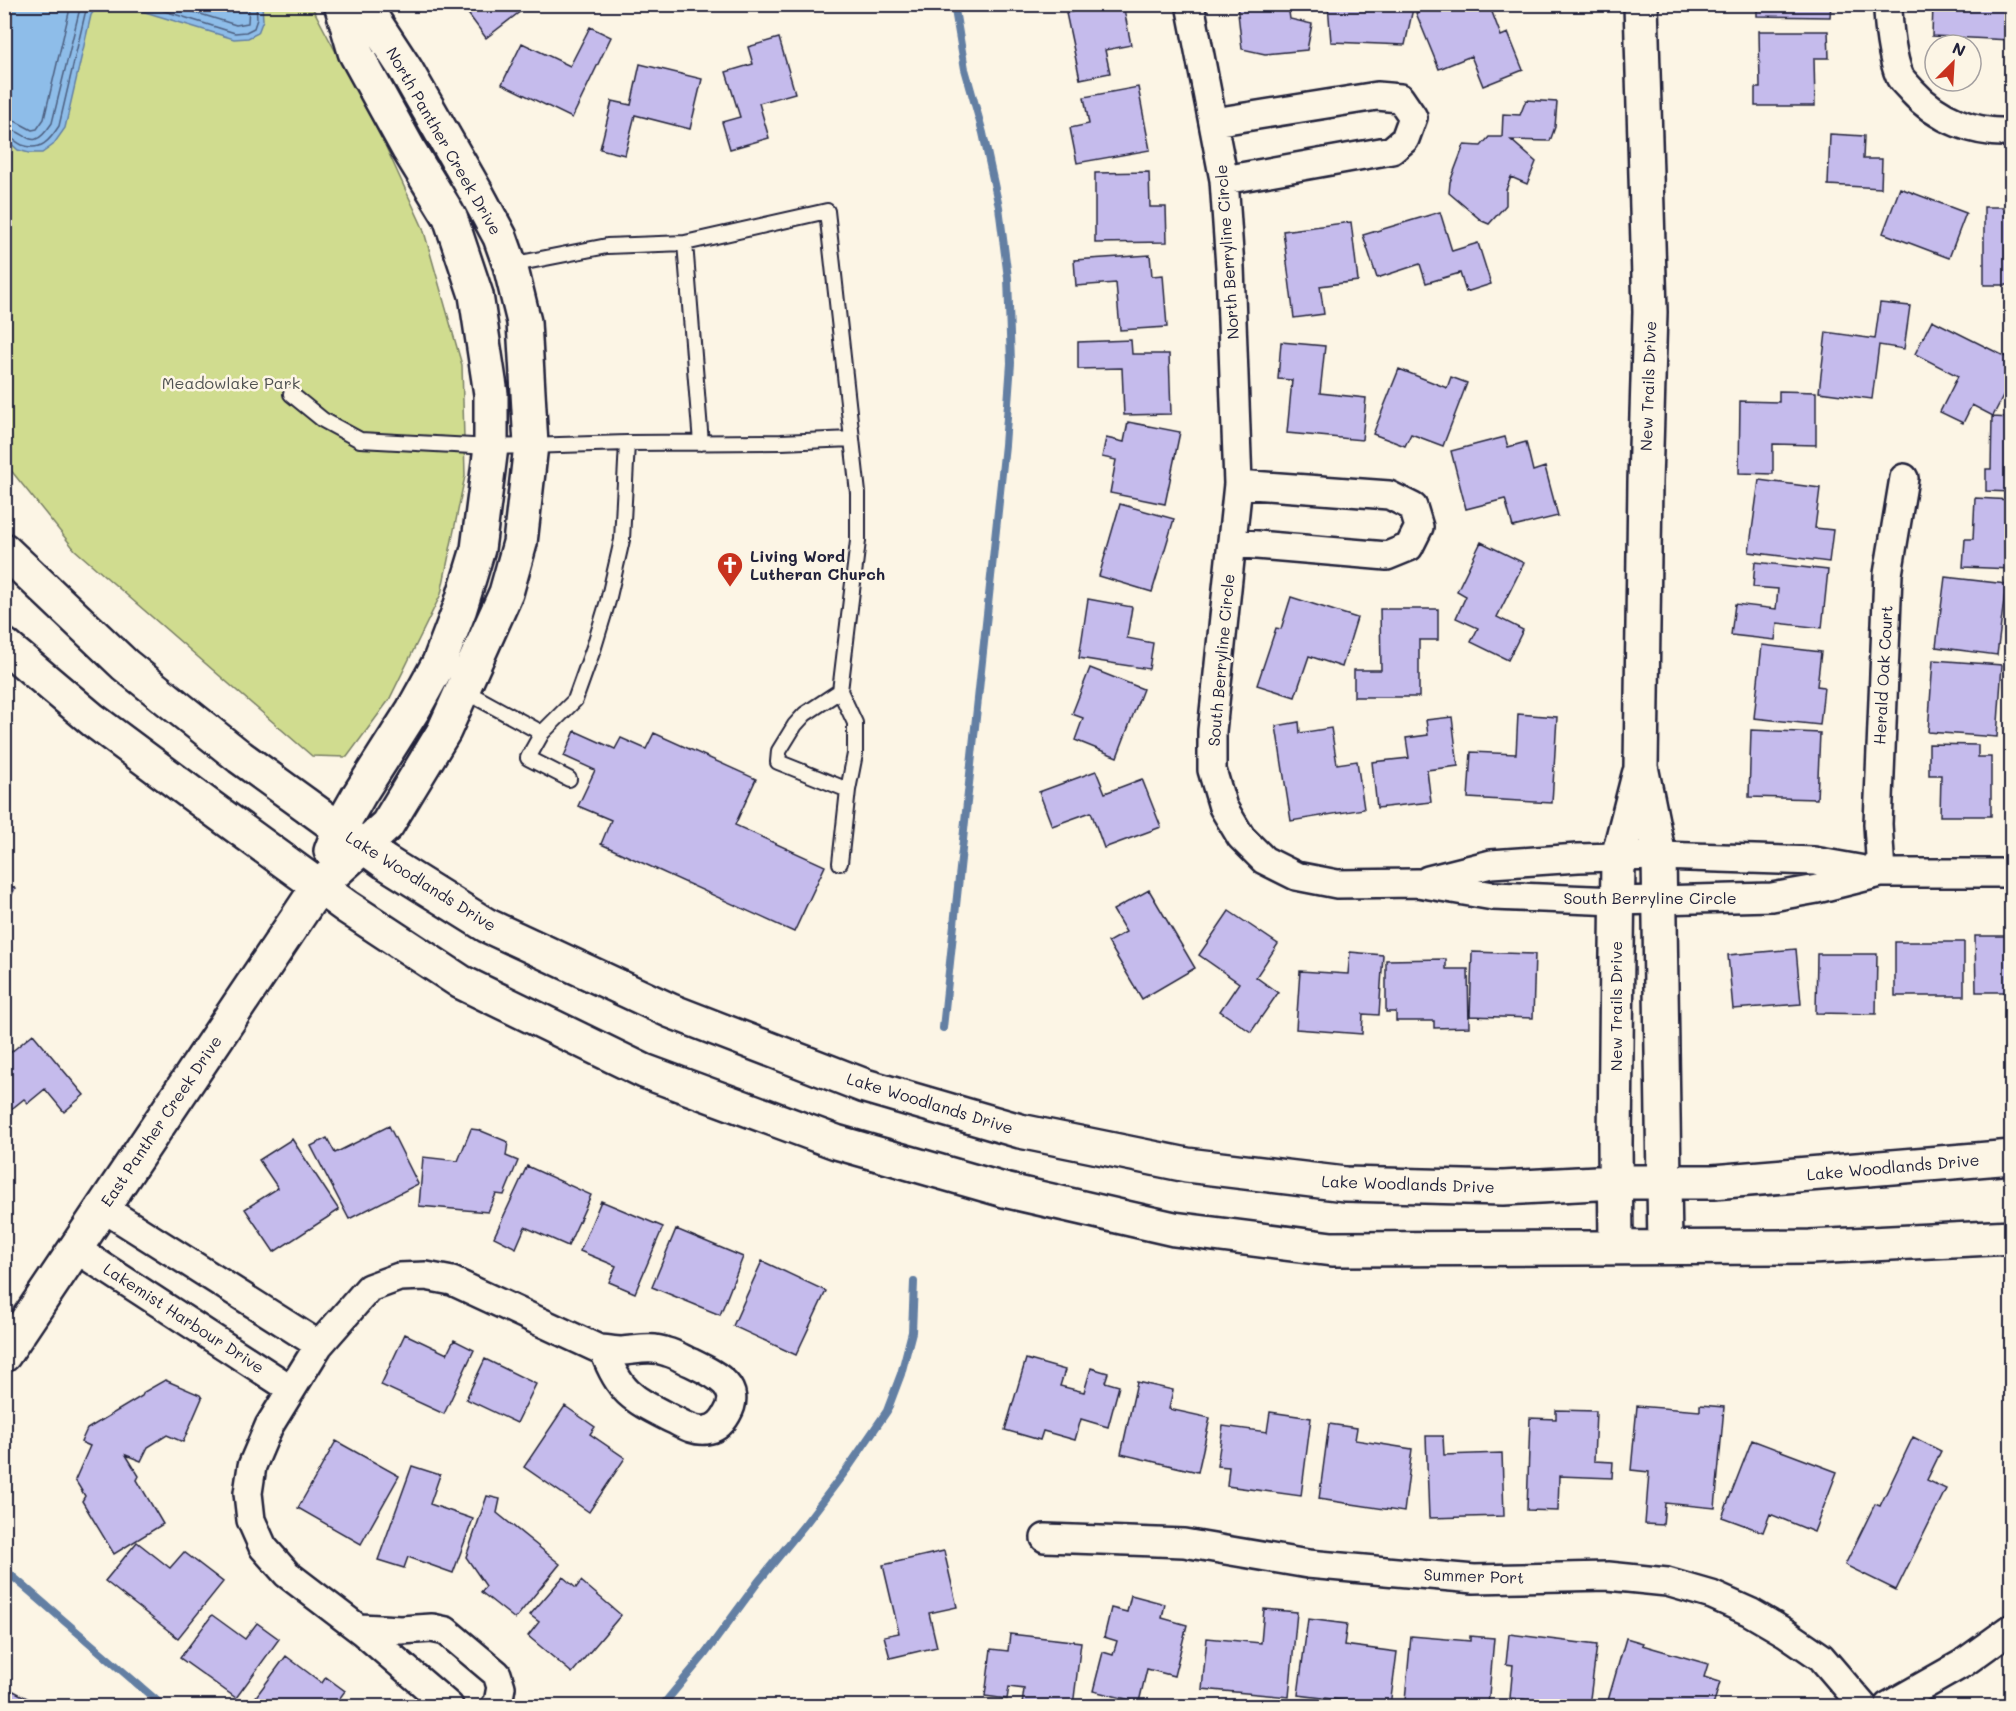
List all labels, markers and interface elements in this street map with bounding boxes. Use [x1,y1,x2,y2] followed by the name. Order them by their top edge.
[1923,33,1983,93] north arrow
[1949,37,1969,61] text: N
[382,43,507,238] street label: North Panther Creek Drive
[1210,164,1243,340] street label: North Berryline Circle
[1635,321,1660,451] street label: New Trails Drive
[162,372,300,393] park label: Meadowlake Park
[750,545,885,584] place label: Living Word Lutheran Church
[715,550,745,588] church icon: Living Word Lutheran Church
[1202,573,1239,747] street label: South Berryline Circle
[1868,605,1897,745] street label: Herald Oak Court
[342,826,500,935] street label: Lake Woodlands Drive
[1563,887,1737,908] street label: South Berryline Circle
[1605,941,1626,1071] street label: New Trails Drive
[95,1031,226,1210] street label: East Panther Creek Drive
[844,1067,1016,1138] street label: Lake Woodlands Drive
[1806,1148,1980,1185] street label: Lake Woodlands Drive
[1321,1170,1495,1197] street label: Lake Woodlands Drive
[100,1258,269,1377] street label: Lakemist Harbour Drive
[1423,1563,1525,1588] street label: Summer Port

